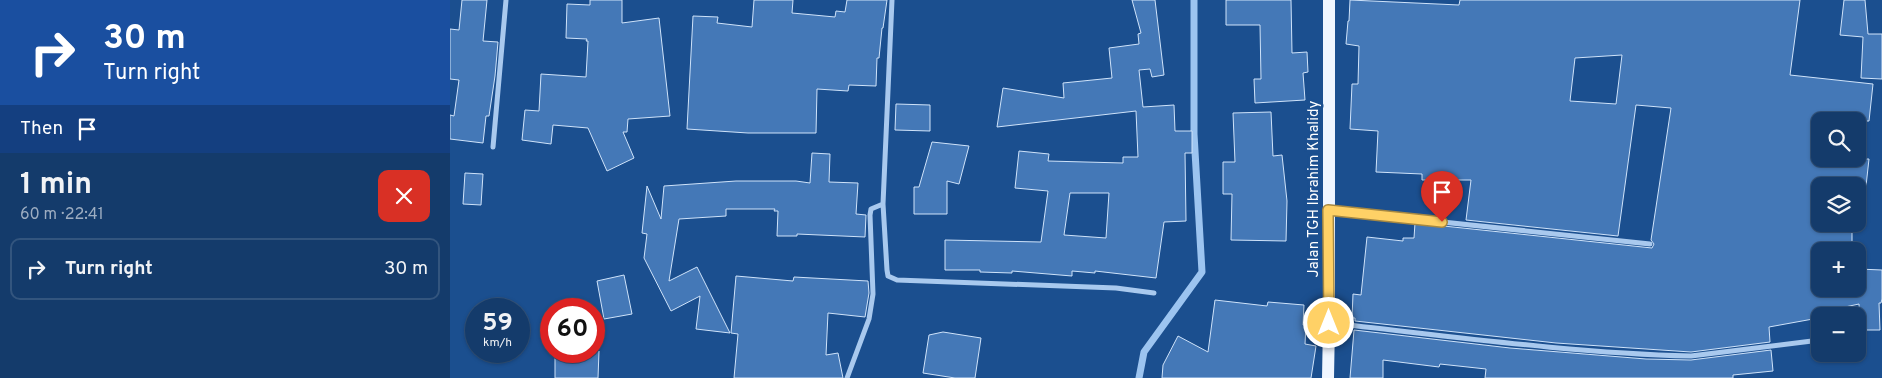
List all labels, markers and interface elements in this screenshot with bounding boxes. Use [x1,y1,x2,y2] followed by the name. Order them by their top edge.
[103,17,186,61] text: 30 m
[20,20,85,85] icon: right
[103,60,200,87] text: Turn right
[1305,101,1324,277] street label: Jalan TGH Ibrahim Khalidy
[1811,112,1866,362] map controls
[1811,112,1866,167] button: search
[73,115,101,143] icon: arrive
[20,117,63,141] text: Then
[20,167,92,204] text: 1 min
[378,170,430,222] button: close
[1421,171,1463,222] pin
[1811,177,1866,232] button: layers
[1428,178,1456,206] icon: arrive
[20,205,104,225] text: 60 m · 22:41
[1811,242,1866,297] button: +
[22,255,50,283] icon: right
[65,257,153,281] text: Turn right
[384,257,428,281] text: 30 m
[1302,296,1354,348] position arrow
[540,298,605,363] speed limit sign: 60
[1811,307,1866,362] button: −
[482,308,513,340] text: 59
[483,335,512,351] text: km/h

